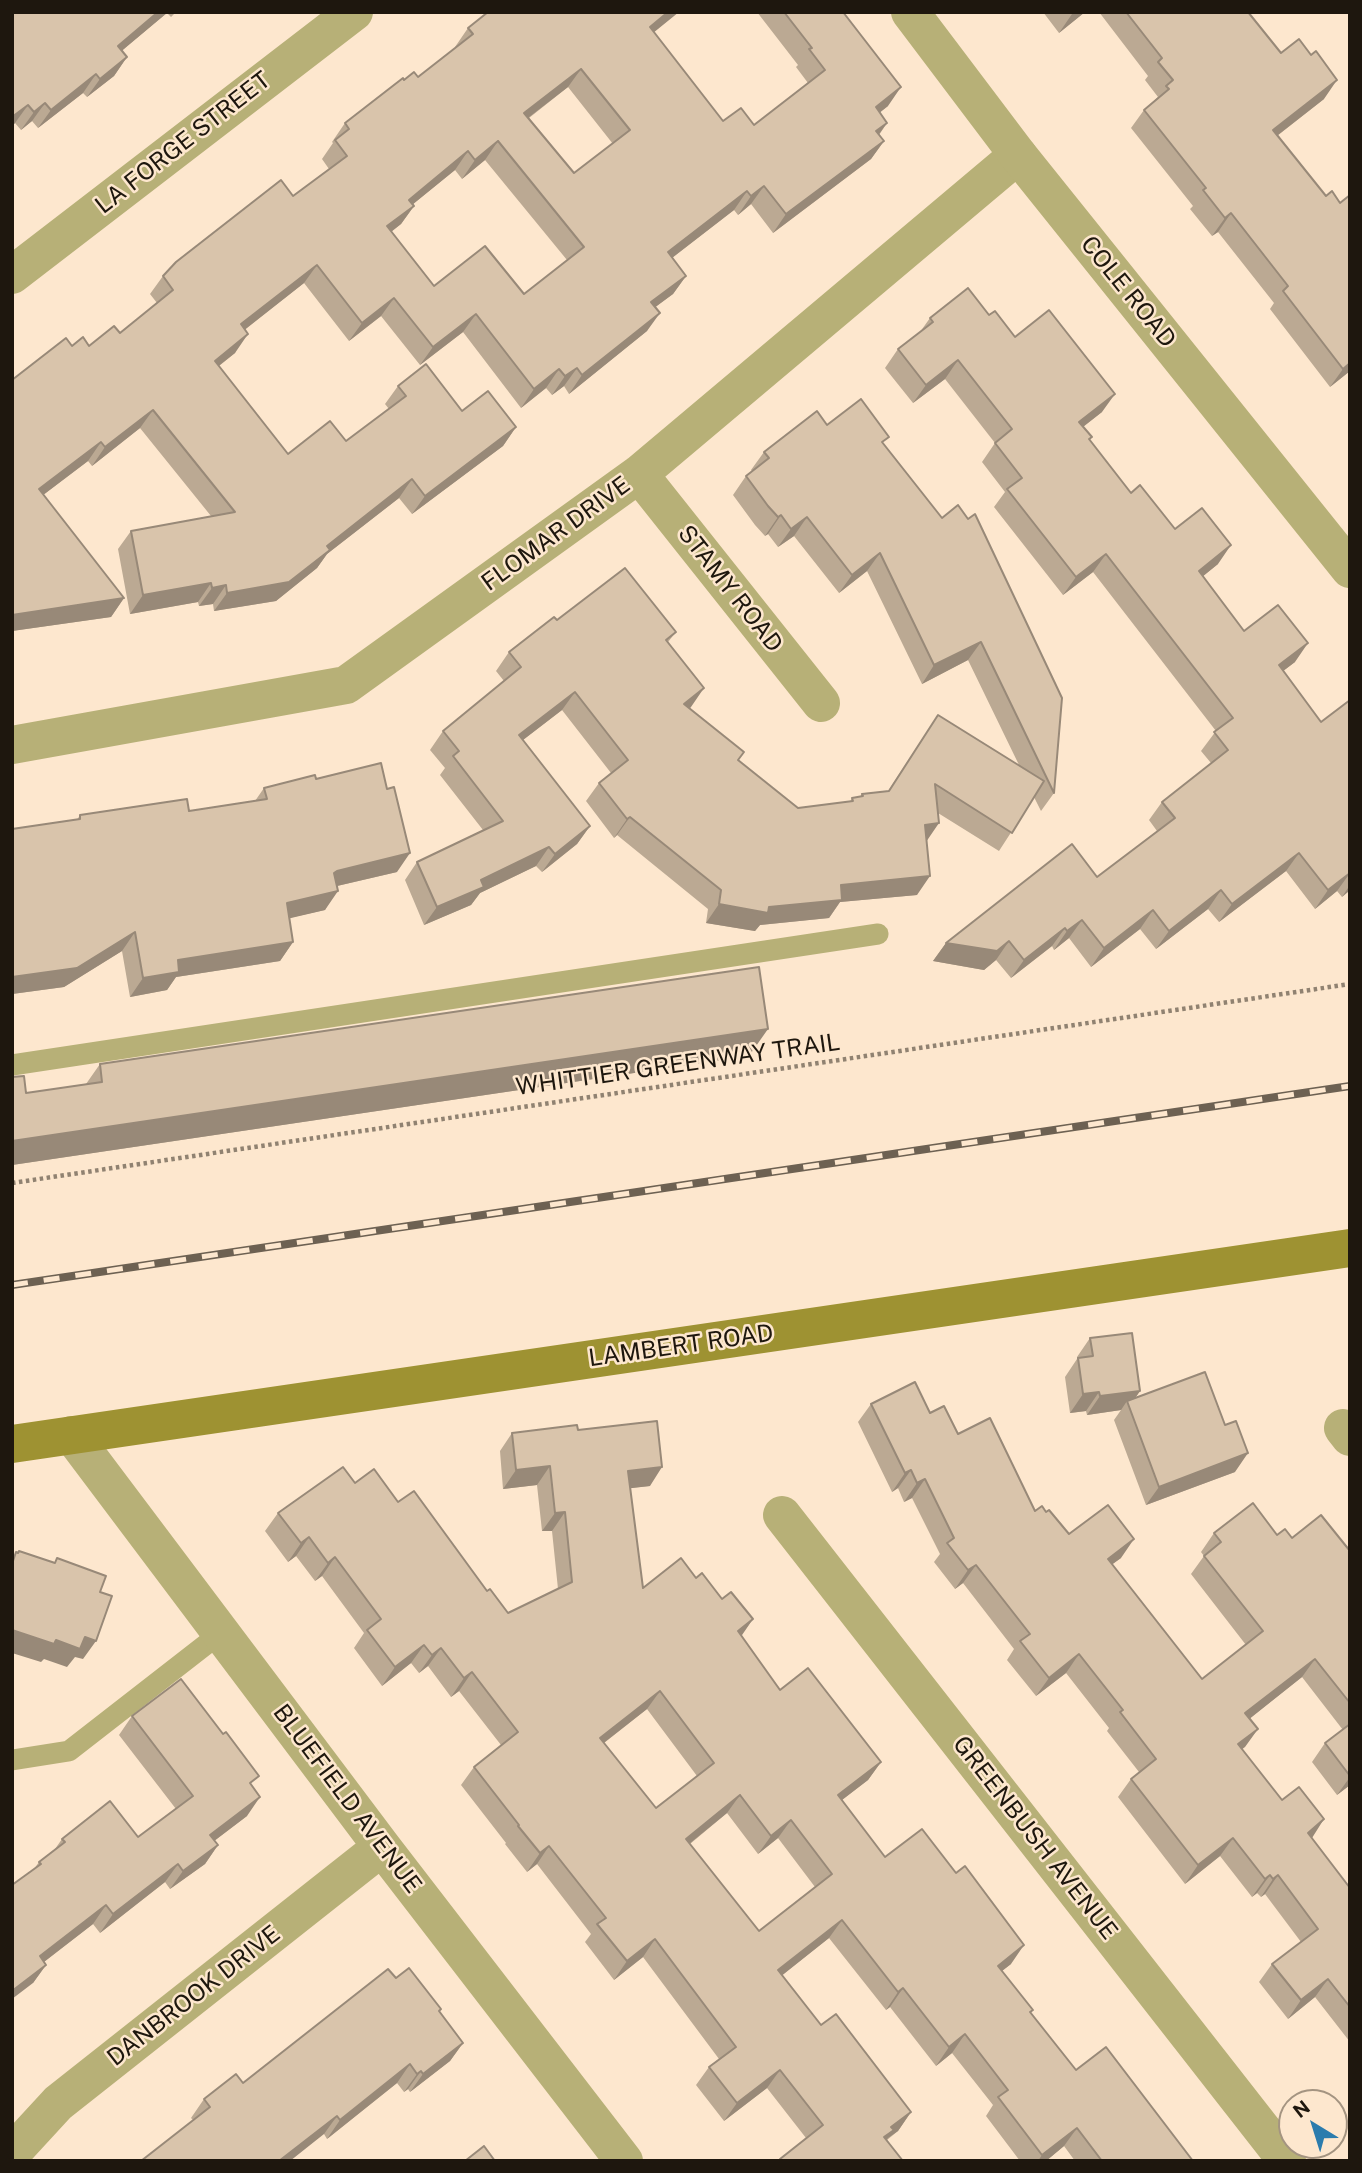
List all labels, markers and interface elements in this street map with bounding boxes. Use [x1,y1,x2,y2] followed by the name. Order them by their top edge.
[90,66,276,220] street label: LA FORGE STREET
[1074,230,1182,354] street label: COLE ROAD
[476,471,636,597] street label: FLOMAR DRIVE
[672,520,788,658] street label: STAMY ROAD
[514,1028,842,1102] street label: WHITTIER GREENWAY TRAIL
[587,1319,775,1373] street label: LAMBERT ROAD
[267,1699,427,1899] street label: BLUEFIELD AVENUE
[947,1731,1123,1945] street label: GREENBUSH AVENUE
[102,1920,286,2072] street label: DANBROOK DRIVE
[1278,2089,1348,2159] north arrow
[1289,2096,1314,2122] text: N

